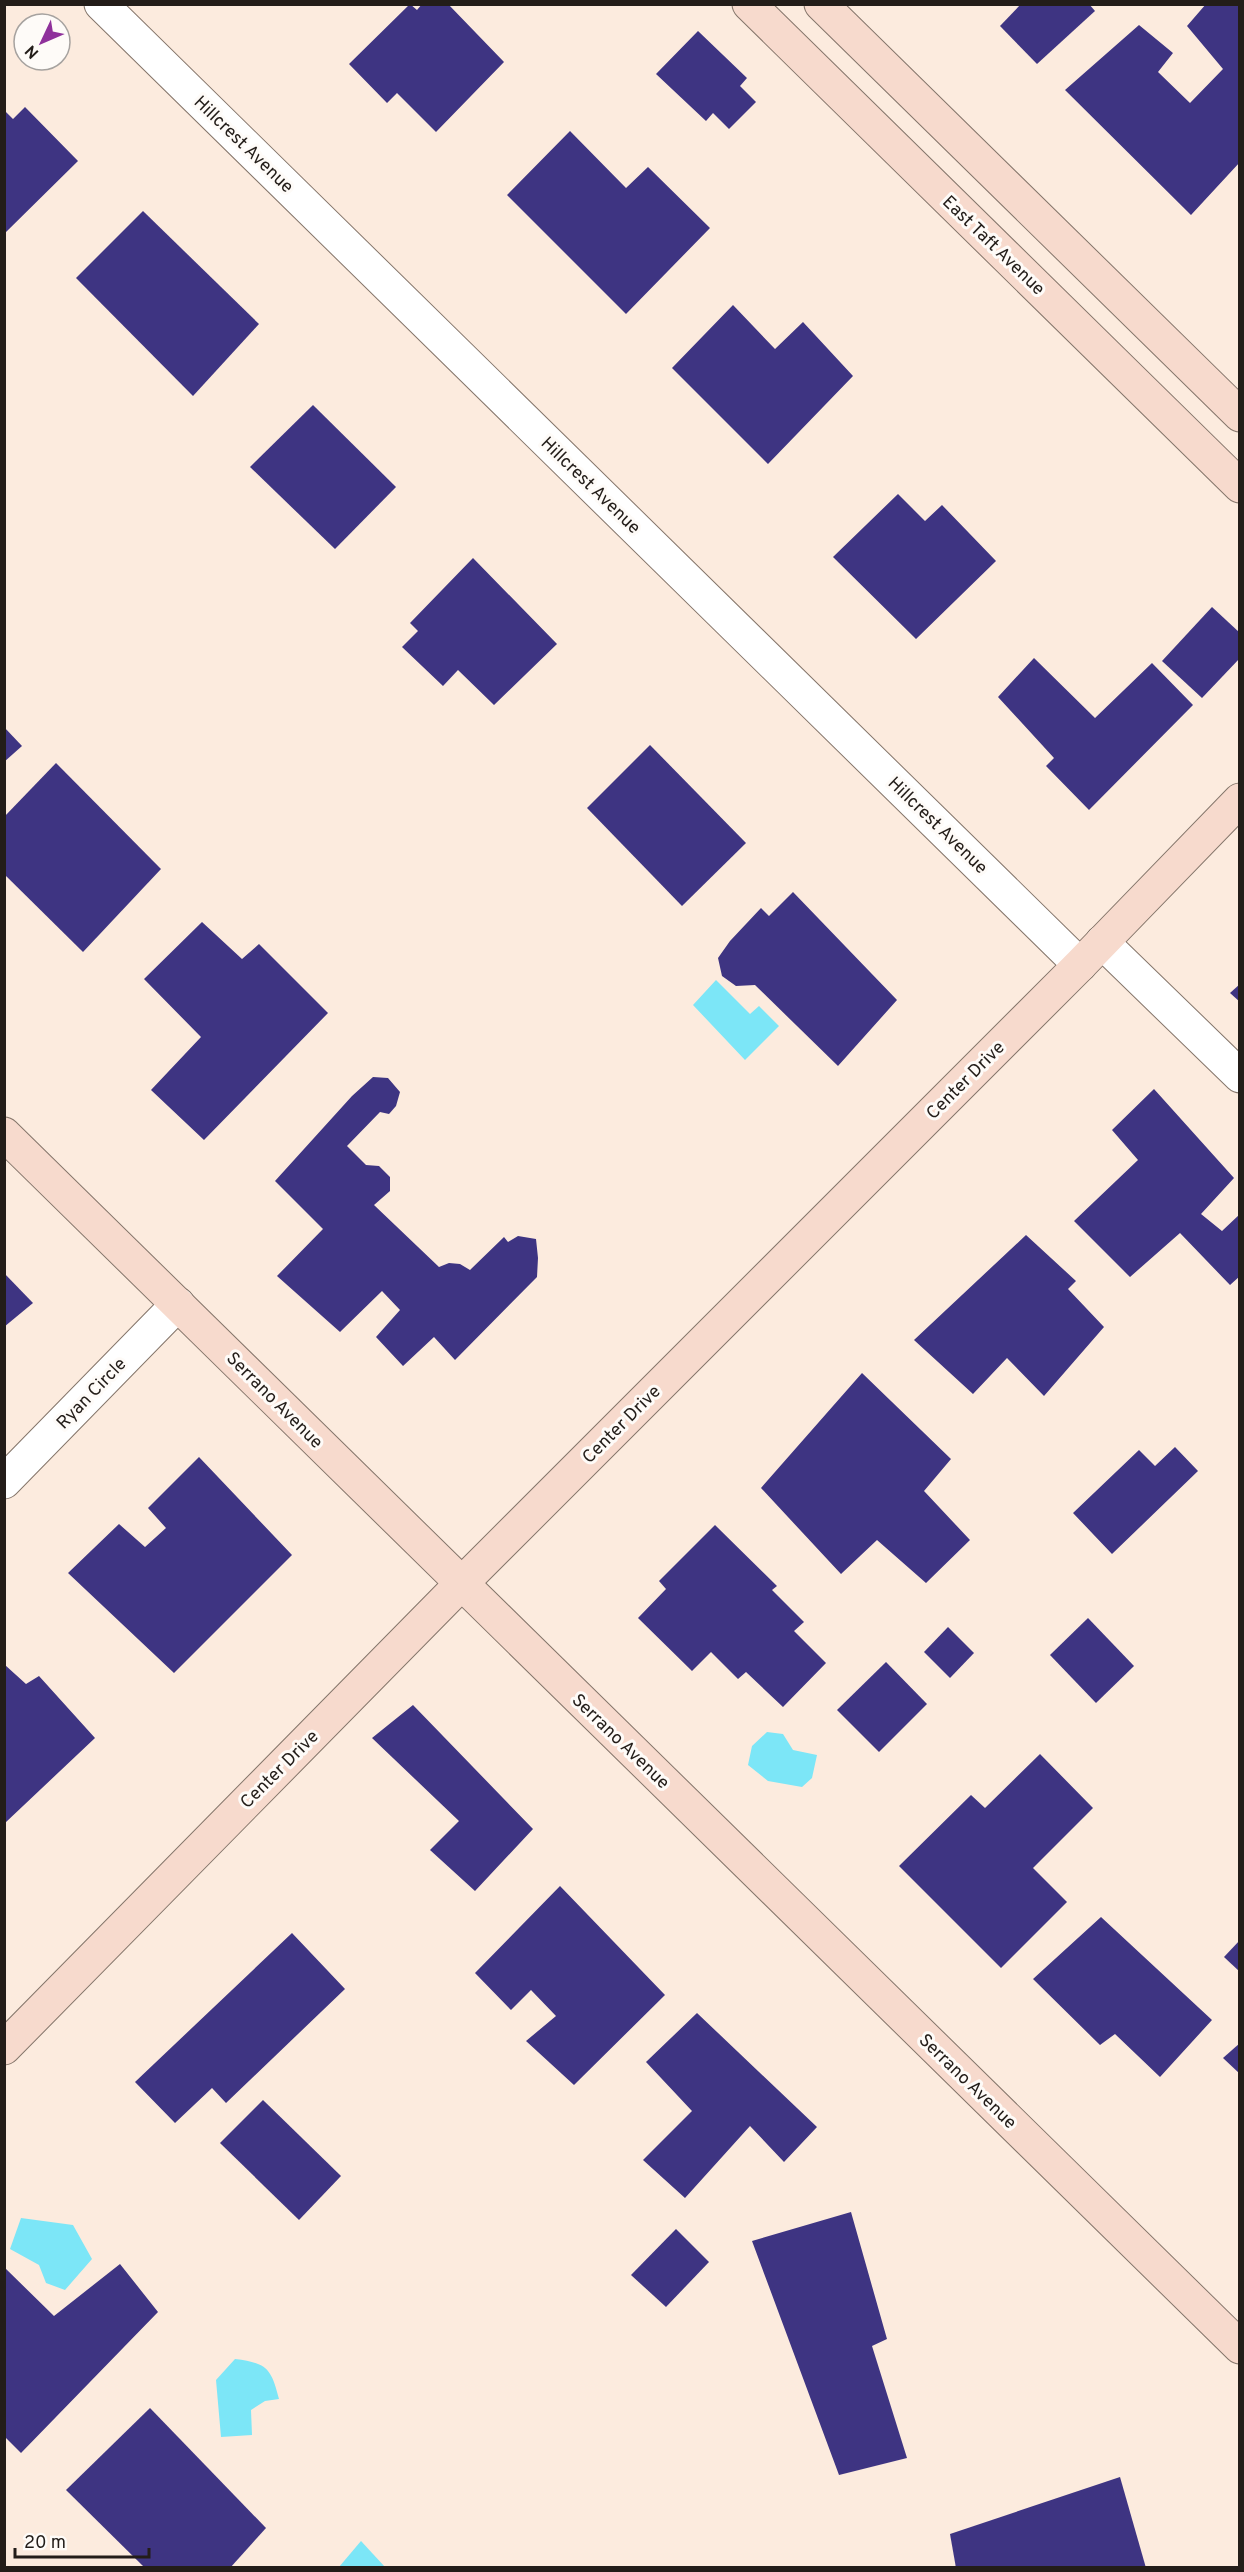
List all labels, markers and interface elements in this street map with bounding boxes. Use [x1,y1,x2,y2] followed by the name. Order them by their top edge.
[12,12,72,72] north arrow
[21,40,44,62] text: N
[188,91,298,199] street label: Hillcrest Avenue
[937,191,1049,301] street label: East Taft Avenue
[535,432,645,540] street label: Hillcrest Avenue
[882,772,992,880] street label: Hillcrest Avenue
[922,1037,1010,1125] street label: Center Drive
[221,1348,327,1454] street label: Serrano Avenue
[52,1353,132,1435] street label: Ryan Circle
[578,1381,666,1469] street label: Center Drive
[566,1689,674,1795] street label: Serrano Avenue
[236,1726,324,1814] street label: Center Drive
[913,2029,1021,2135] street label: Serrano Avenue
[15,2521,148,2559] scale bar
[24,2532,66,2555] text: 20 m

